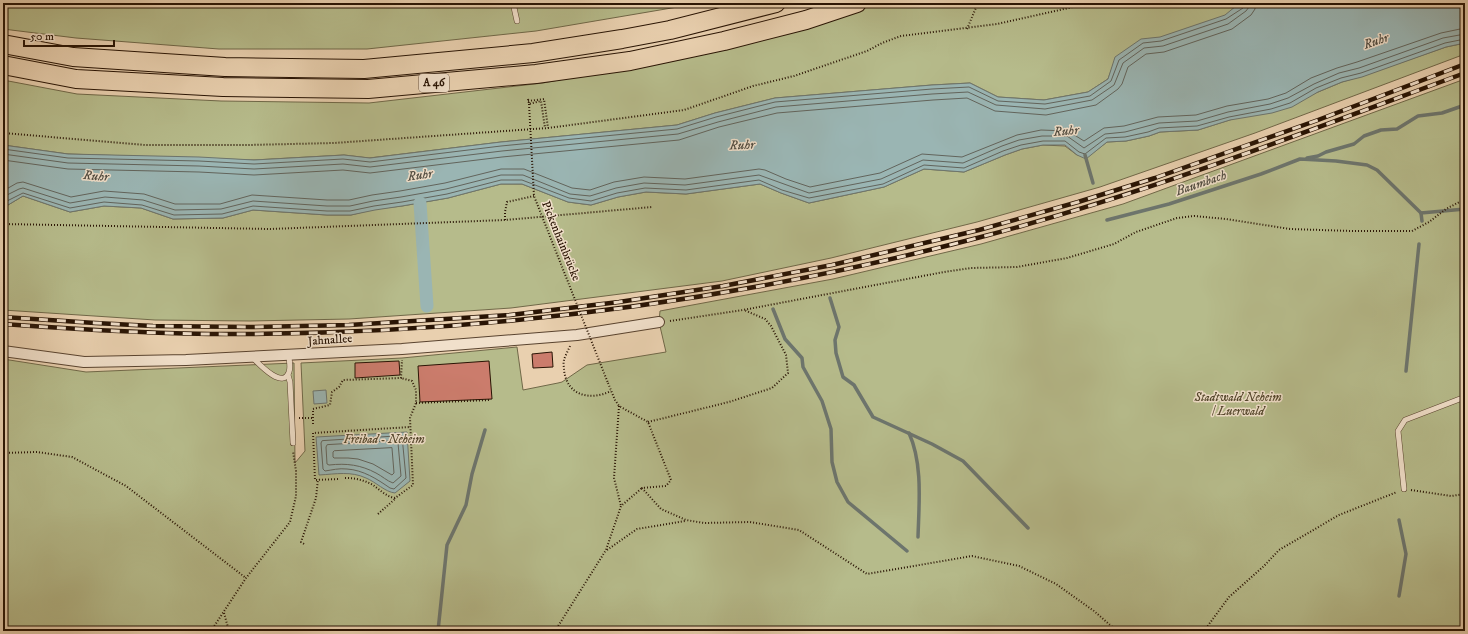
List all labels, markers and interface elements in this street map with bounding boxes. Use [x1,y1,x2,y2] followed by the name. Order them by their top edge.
[24,22,114,48] scale bar
[30,29,54,44] text: 50 m
[1360,29,1392,53] water label: Ruhr
[419,74,449,92] road number: A 46
[1052,122,1081,140] water label: Ruhr
[728,137,756,153] water label: Ruhr
[405,165,435,185] water label: Ruhr
[82,167,111,185] water label: Ruhr
[1173,167,1229,199] water label: Baumbach
[538,199,584,283] street label: Pickenhainbrücke
[306,331,353,349] street label: Jahnallee
[1193,390,1282,419] park label: Stadtwald Neheim / Luerwald
[343,432,425,447] park label: Freibad - Neheim

